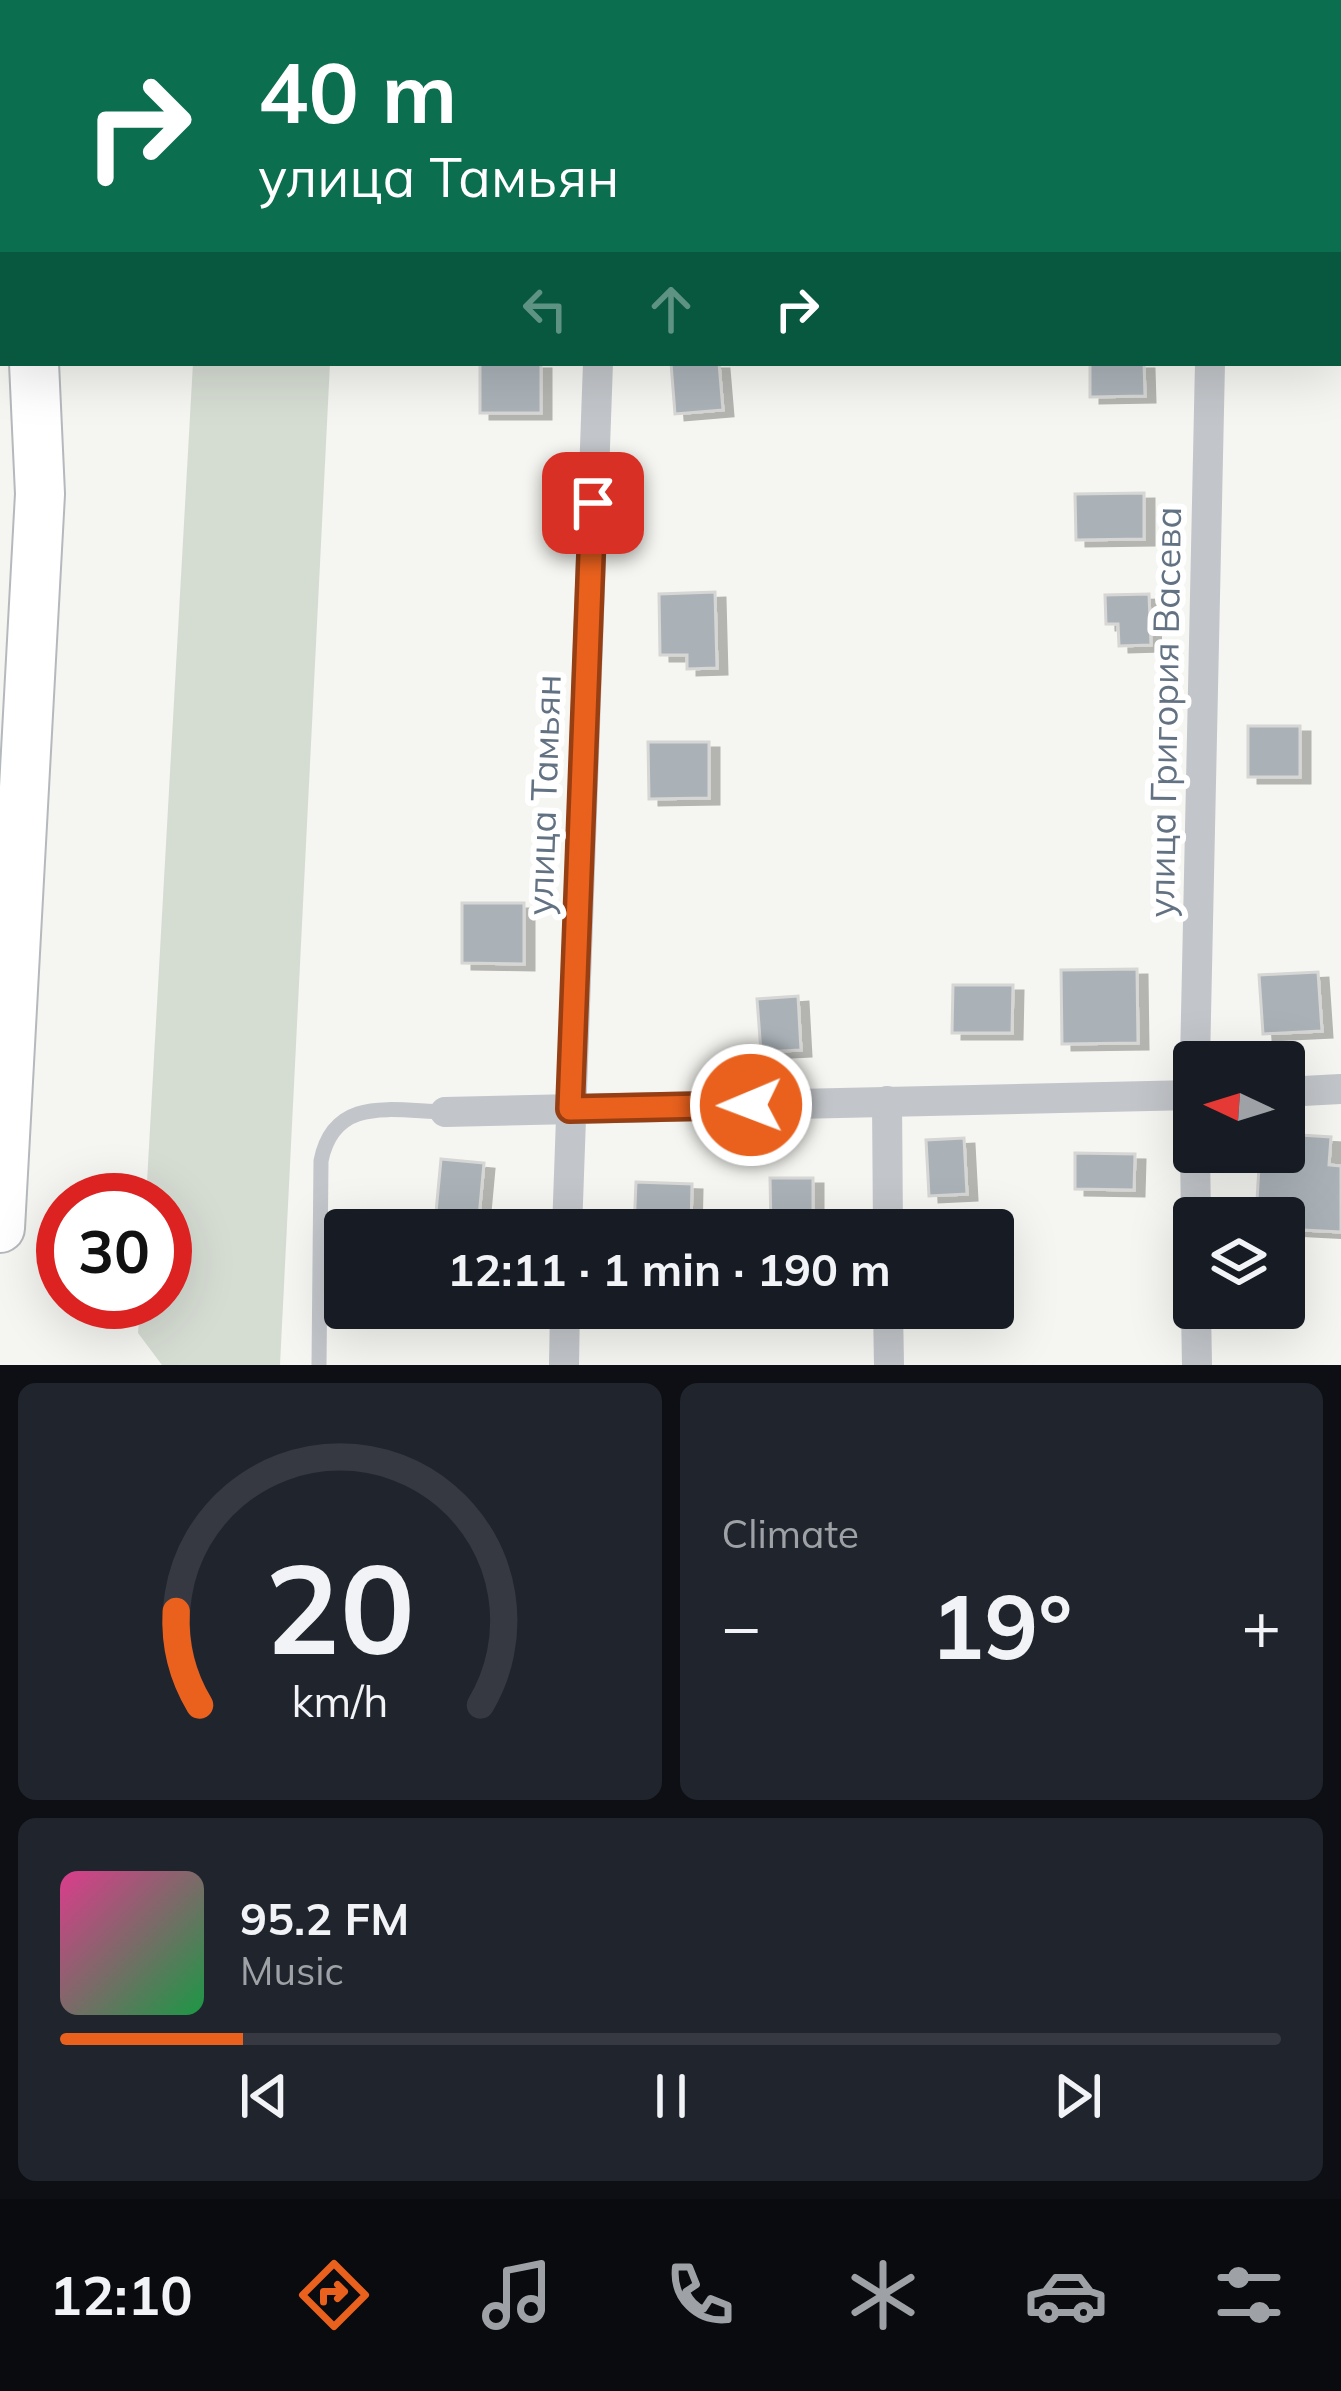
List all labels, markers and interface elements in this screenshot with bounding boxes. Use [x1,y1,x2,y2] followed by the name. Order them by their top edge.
[258,39,457,144] text: 40 m
[60,48,216,204] icon: right
[258,143,619,211] text: улица Тамьян
[512,276,578,342] icon: left
[638,276,704,342] icon: ahead
[764,276,830,342] icon: right
[542,452,644,554] pin
[560,470,626,536] icon: arrive
[1138,506,1190,918] street label: улица Григория Васева
[516,674,570,916] street label: улица Тамьян
[1173,1041,1305,1173] north arrow
[1173,1041,1305,1329] map controls
[688,1042,814,1168] position arrow
[36,1173,192,1329] speed limit sign: 30
[1173,1197,1305,1329] button: layers
[447,1241,891,1297] text: 12:11 · 1 min · 190 m
[722,1509,859,1558] text: Climate
[265,1529,415,1685] text: 20
[930,1569,1072,1682] text: 19°
[722,1584,761,1667] text: −
[1241,1584,1281,1667] text: +
[291,1673,388,1727] text: km/h
[240,1890,409,1946] text: 95.2 FM
[240,1946,344,1995] text: Music
[231,2063,297,2129] icon: previous
[638,2063,704,2129] icon: pause
[1045,2063,1111,2129] icon: next
[292,2253,376,2337] icon: directions
[475,2253,559,2337] icon: music
[658,2253,742,2337] icon: phone
[841,2253,925,2337] icon: climate
[1024,2253,1108,2337] icon: car
[1207,2253,1291,2337] icon: filters
[50,2261,193,2329] text: 12:10

